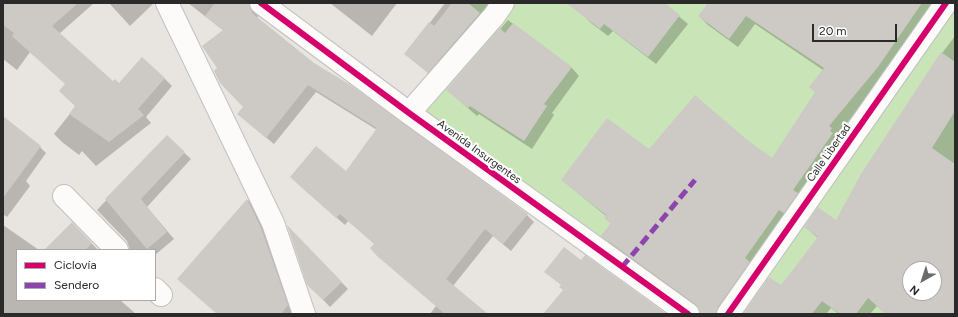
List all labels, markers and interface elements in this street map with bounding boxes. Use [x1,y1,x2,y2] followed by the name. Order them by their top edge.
[814,16,899,42] scale bar
[819,24,847,38] text: 20 m
[435,117,523,187] street label: Avenida Insurgentes
[804,121,854,185] street label: Calle Libertad
[16,249,156,301] legend
[54,258,97,272] text: Ciclovía
[902,261,942,301] north arrow
[54,278,99,292] text: Sendero
[907,282,922,298] text: N

